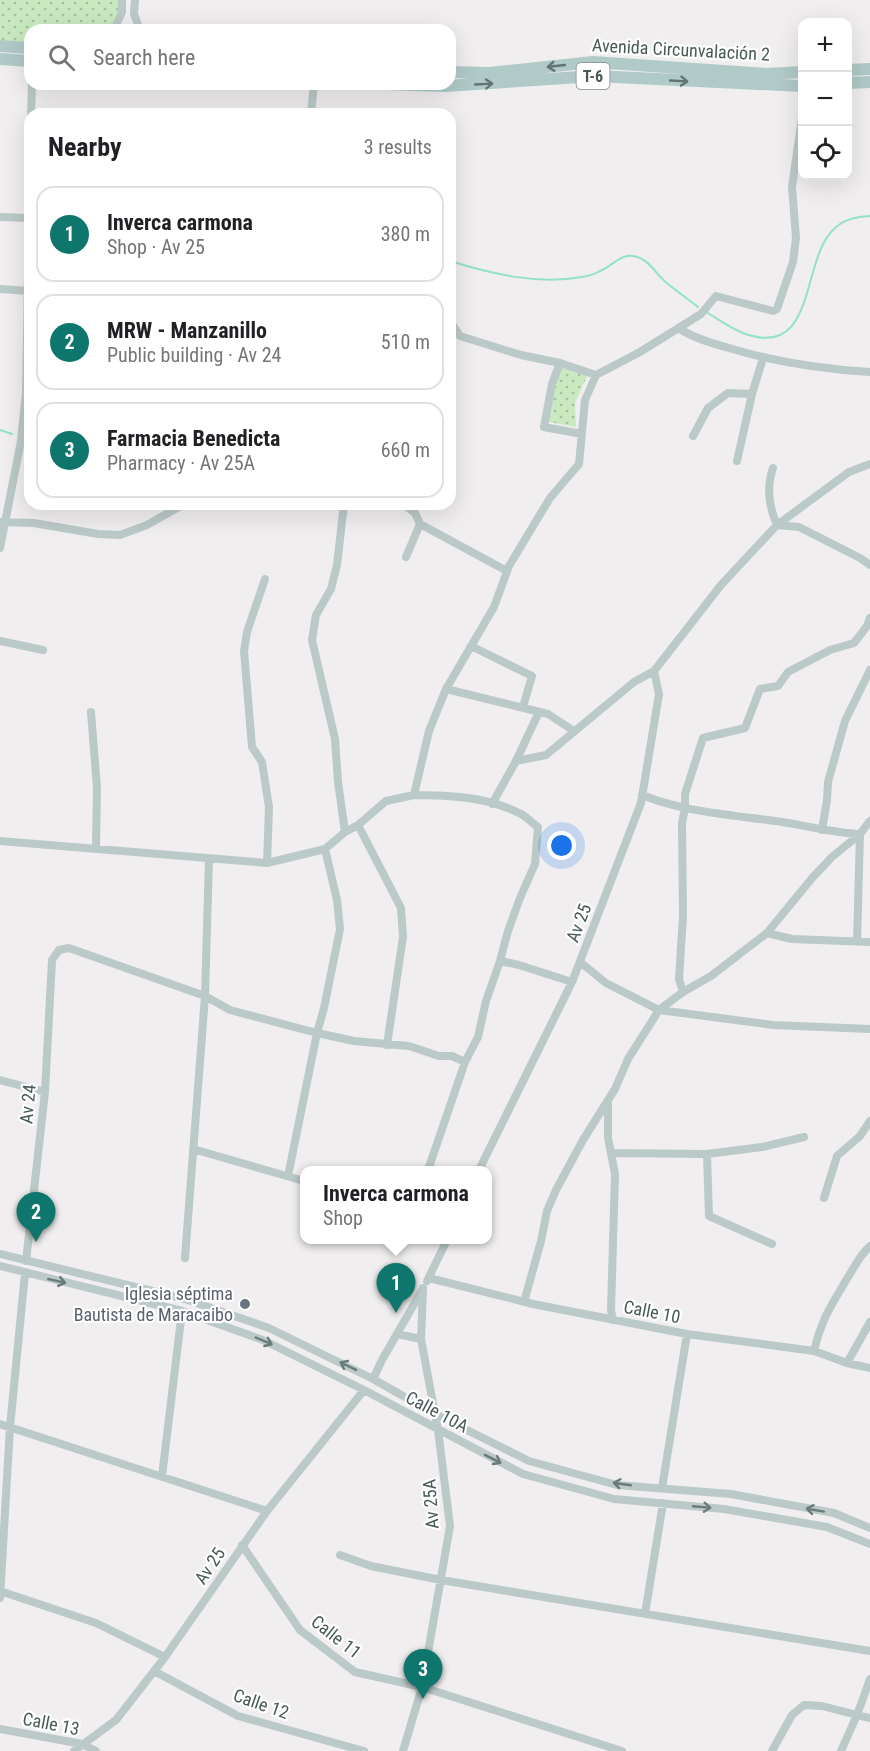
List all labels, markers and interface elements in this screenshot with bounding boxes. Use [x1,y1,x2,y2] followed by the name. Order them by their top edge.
[798,18,852,180] map controls
[798,18,852,72] button: +
[24,24,456,90] search box
[592,34,771,65] street label: Avenida Circunvalación 2
[45,41,78,74] icon: search
[93,45,195,70] text: Search here
[546,61,566,72] one-way arrow
[576,63,610,89] road number: T-6
[798,72,852,126] button: −
[668,75,688,86] one-way arrow
[474,78,494,89] one-way arrow
[798,126,852,180] button: locate
[48,132,122,162] text: Nearby
[364,135,432,159] text: 3 results
[107,210,253,235] text: Inverca carmona
[64,222,75,246] text: 1
[381,222,430,246] text: 380 m
[107,235,205,259] text: Shop · Av 25
[107,318,267,343] text: MRW - Manzanillo
[64,330,75,354] text: 2
[381,330,430,354] text: 510 m
[107,343,281,367] text: Public building · Av 24
[107,426,280,451] text: Farmacia Benedicta
[64,438,75,462] text: 3
[381,438,430,462] text: 660 m
[107,451,255,475] text: Pharmacy · Av 25A
[547,831,576,860] your location
[562,900,595,945] street label: Av 25
[15,1083,40,1125] street label: Av 24
[300,1166,492,1244] popup
[323,1181,469,1206] text: Inverca carmona
[16,1192,56,1242] pin: 2
[323,1206,363,1230] text: Shop
[376,1264,416,1313] pin: 1
[46,1276,66,1287] one-way arrow
[74,1283,233,1325] place label: Iglesia séptima Bautista de Maracaibo
[622,1296,682,1327] street label: Calle 10
[238,1297,252,1311] marker: Iglesia séptima Bautista de Maracaibo
[254,1336,272,1347] one-way arrow
[340,1360,358,1372] one-way arrow
[402,1386,473,1437] street label: Calle 10A
[484,1453,502,1465] one-way arrow
[418,1478,443,1530] street label: Av 25A
[612,1479,632,1490] one-way arrow
[691,1502,711,1513] one-way arrow
[806,1504,825,1515] one-way arrow
[190,1543,229,1588] street label: Av 25
[307,1611,365,1663] street label: Calle 11
[404,1650,442,1699] pin: 3
[231,1684,292,1723] street label: Calle 12
[21,1708,81,1739] street label: Calle 13

